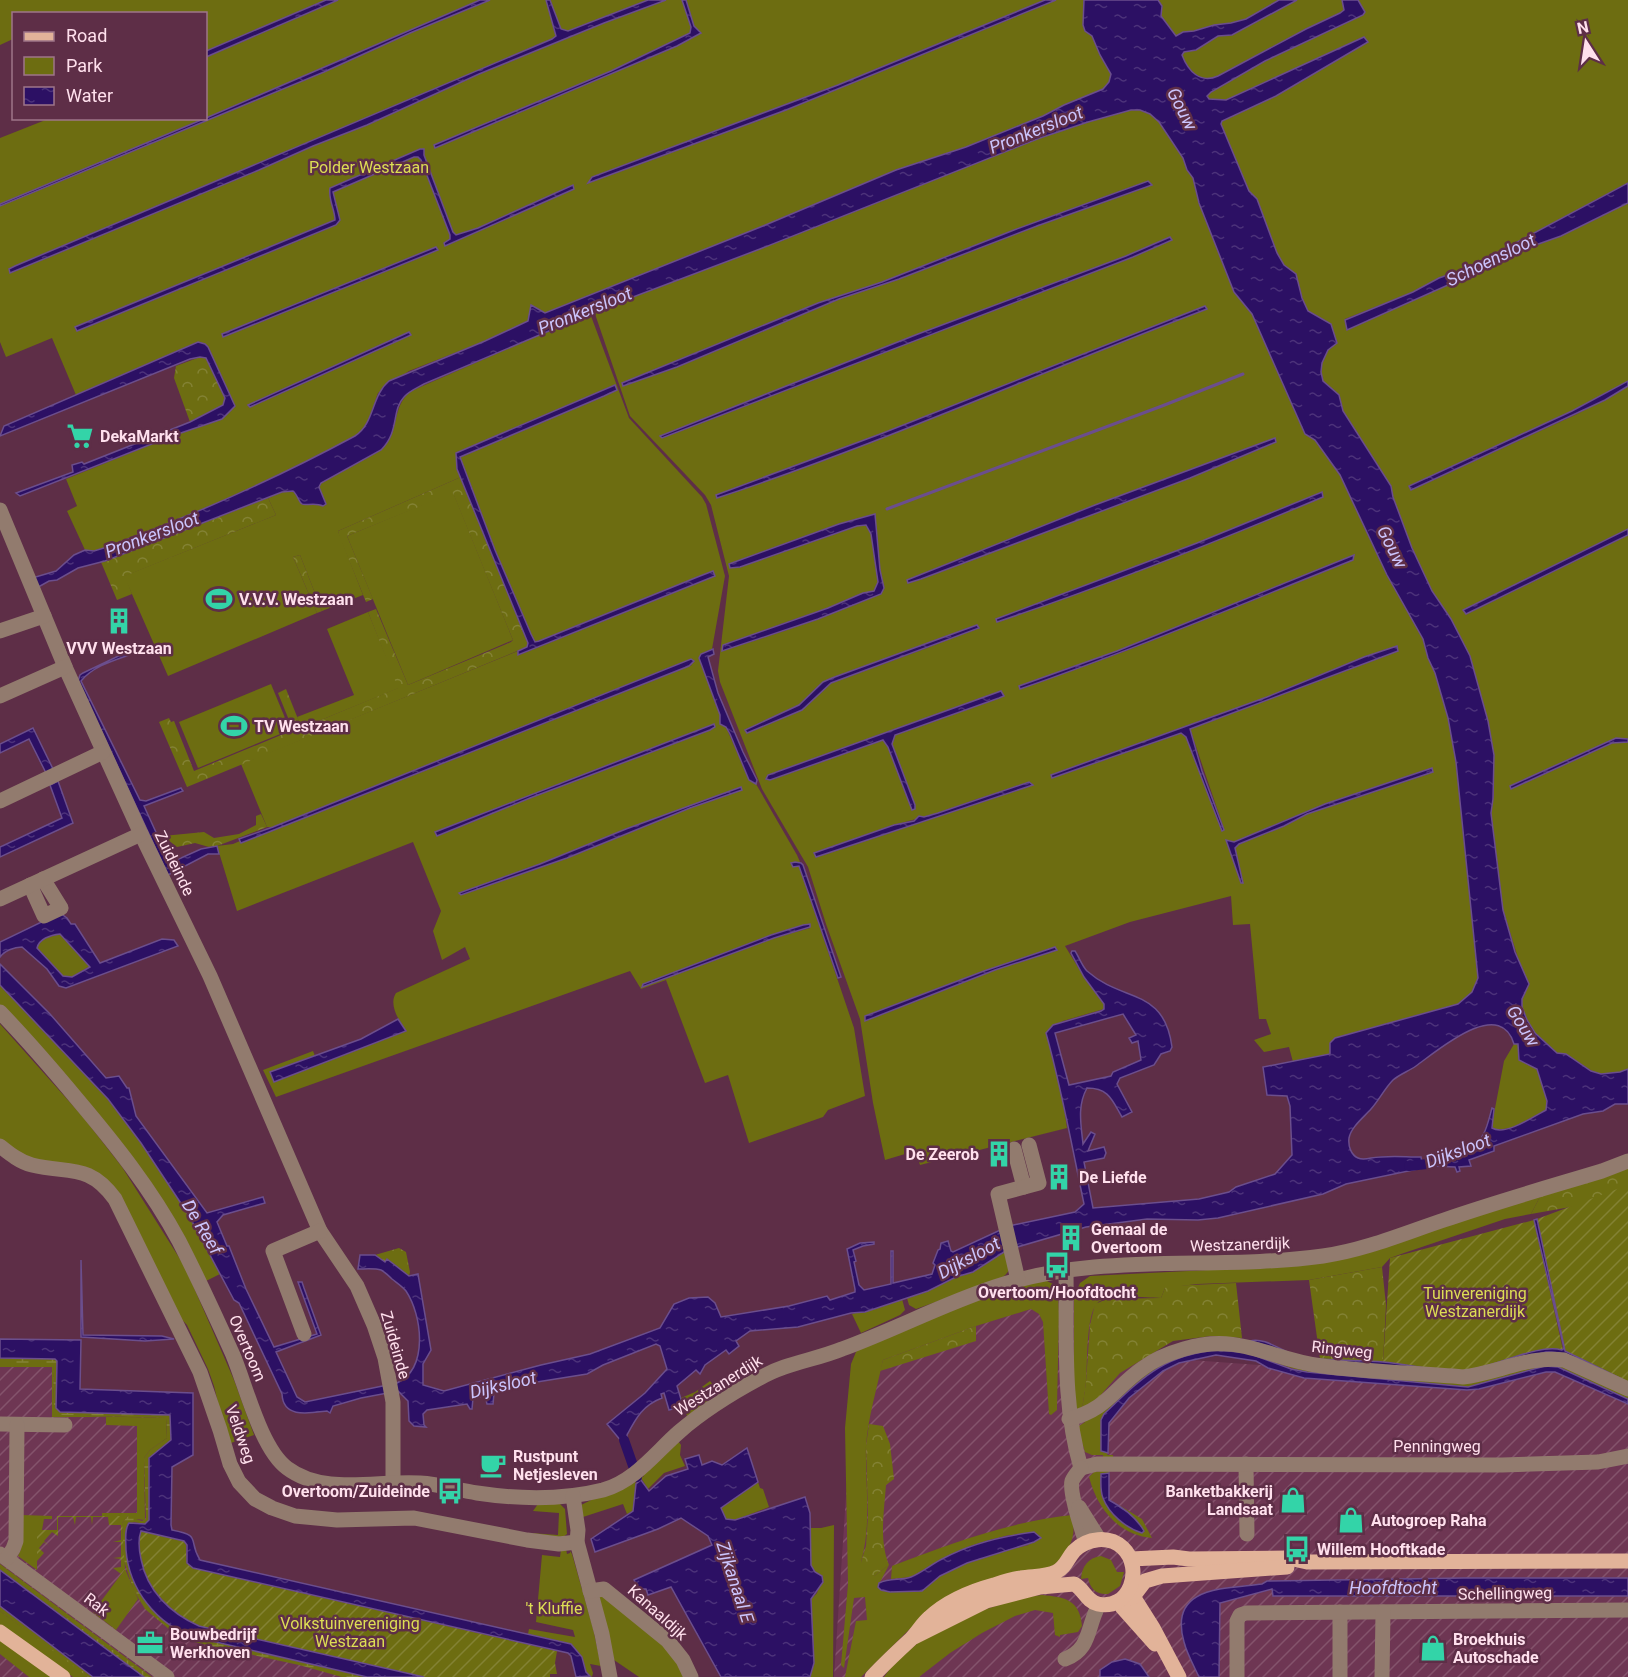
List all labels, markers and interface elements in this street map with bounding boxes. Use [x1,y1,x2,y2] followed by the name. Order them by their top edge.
[12,12,207,120] legend
[1556,12,1616,72] north arrow
[1575,17,1590,38] text: N
[66,25,107,46] text: Road
[66,55,103,76] text: Park
[1163,84,1202,134] water label: Gouw
[66,85,113,106] text: Water
[986,101,1086,158] water label: Pronkersloot
[309,158,429,177] park label: Polder Westzaan
[1443,229,1539,290] water label: Schoensloot
[535,282,635,339] water label: Pronkersloot
[65,421,95,451] supermarket icon: DekaMarkt
[100,427,179,446] place label: DekaMarkt
[102,507,202,562] water label: Pronkersloot
[1373,522,1412,572] water label: Gouw
[204,584,234,614] sports icon: V.V.V. Westzaan
[239,590,353,609] place label: V.V.V. Westzaan
[104,606,134,636] building icon: VVV Westzaan
[66,639,172,658] place label: VVV Westzaan
[219,711,249,741] sports icon: TV Westzaan
[254,717,349,736] place label: TV Westzaan
[151,828,198,899] street label: Zuideinde
[1503,1001,1545,1051] water label: Gouw
[1422,1129,1493,1172] water label: Dijksloot
[984,1139,1014,1169] building icon: De Zeerob
[906,1145,979,1164] place label: De Zeerob
[1044,1162,1074,1192] building icon: De Liefde
[1079,1168,1147,1187] place label: De Liefde
[178,1195,228,1260] water label: De Reef
[1091,1220,1168,1257] place label: Gemaal de Overtoom
[1056,1223,1086,1253] building icon: Gemaal de Overtoom
[934,1232,1004,1283] water label: Dijksloot
[1190,1233,1291,1256] street label: Westzanerdijk
[1042,1250,1072,1280] bus stop icon: Overtoom/Hoofdtocht
[978,1283,1137,1302] place label: Overtoom/Hoofdtocht
[1423,1284,1527,1321] park label: Tuinvereniging Westzanerdijk
[377,1309,414,1381] street label: Zuideinde
[225,1312,270,1384] street label: Overtoom
[1311,1337,1373,1362] street label: Ringweg
[671,1350,766,1420] street label: Westzanerdijk
[468,1367,538,1402] water label: Dijksloot
[222,1402,259,1466] street label: Veldweg
[1393,1437,1481,1456] street label: Penningweg
[513,1447,598,1484] place label: Rustpunt Netjesleven
[478,1450,508,1480] cafe icon: Rustpunt Netjesleven
[435,1476,465,1506] bus stop icon: Overtoom/Zuideinde
[282,1482,430,1501] place label: Overtoom/Zuideinde
[1165,1482,1274,1519] place label: Banketbakkerij Landsaat
[1278,1485,1308,1515] shop icon: Banketbakkerij Landsaat
[1336,1505,1366,1535] shop icon: Autogroep Raha
[1371,1511,1487,1530] place label: Autogroep Raha
[1282,1534,1312,1564] bus stop icon: Willem Hooftkade
[712,1537,759,1626] water label: Zijkanaal E
[1317,1540,1446,1559] place label: Willem Hooftkade
[1349,1577,1437,1598] water label: Hoofdtocht
[624,1581,692,1645] street label: Kanaaldijk
[1458,1583,1552,1604] street label: Schellingweg
[80,1589,114,1621] street label: Rak
[526,1599,582,1618] park label: 't Kluffie
[280,1614,420,1651] park label: Volkstuinvereniging Westzaan
[170,1625,257,1662] place label: Bouwbedrijf Werkhoven
[135,1628,165,1658] office icon: Bouwbedrijf Werkhoven
[1453,1630,1539,1667] place label: Broekhuis Autoschade
[1418,1633,1448,1663] shop icon: Broekhuis Autoschade

